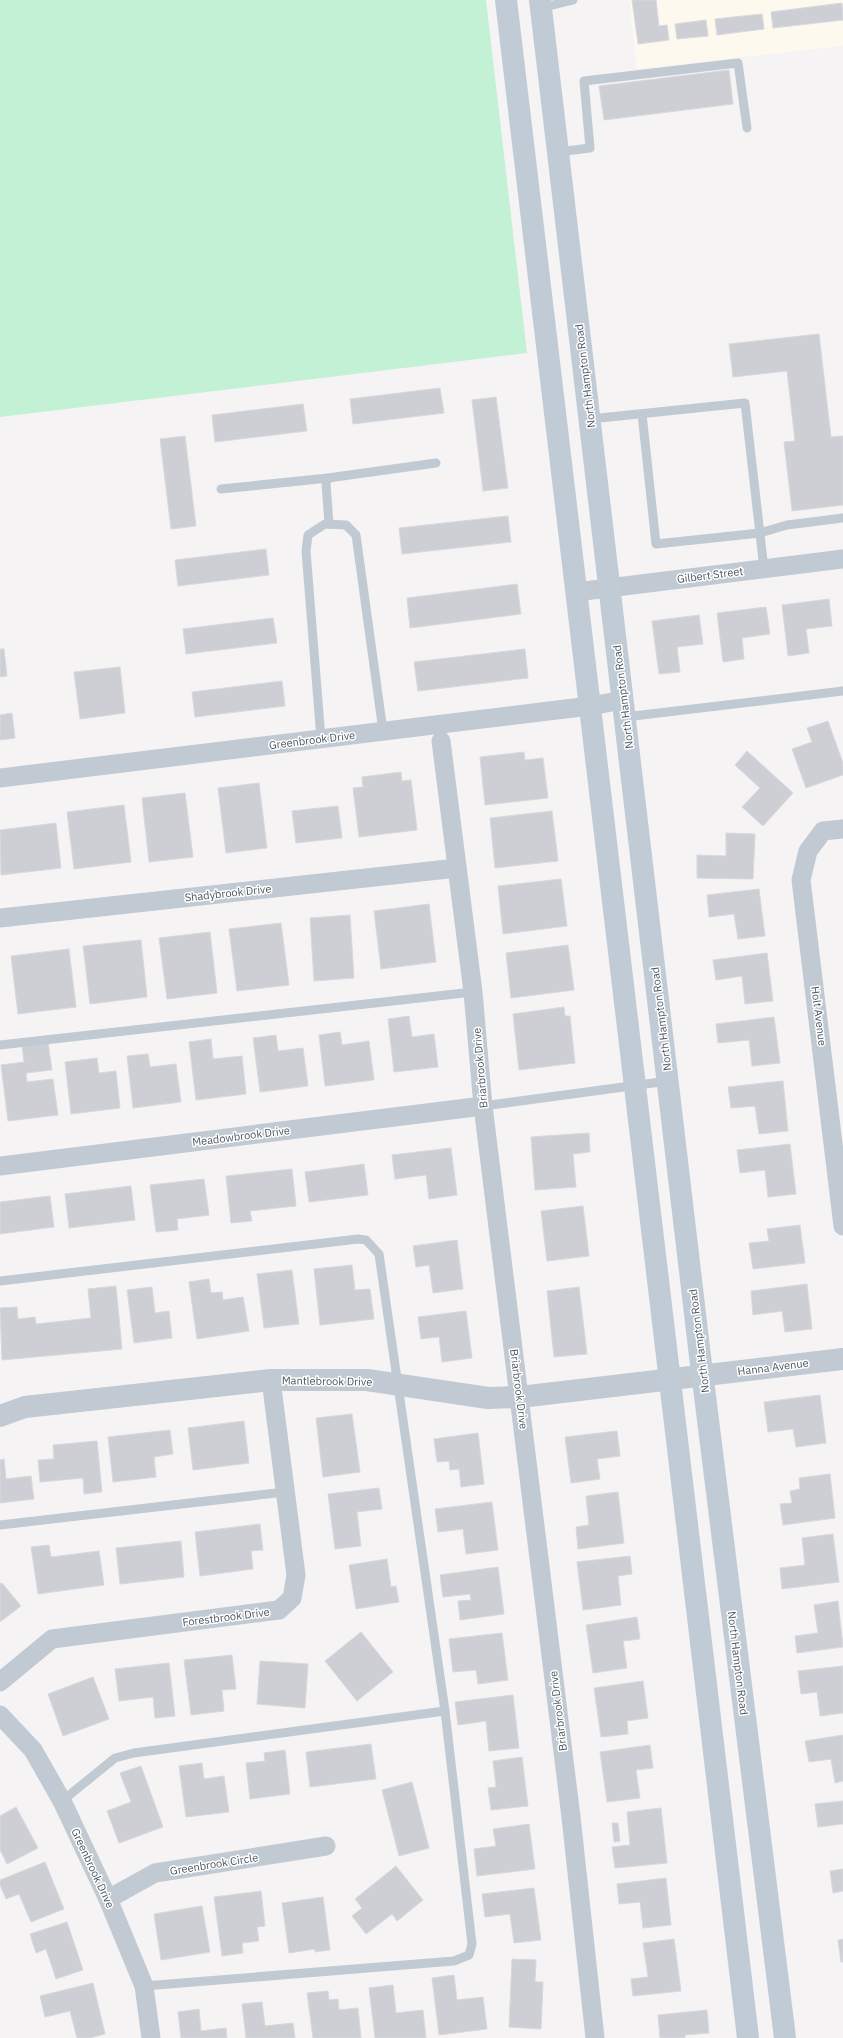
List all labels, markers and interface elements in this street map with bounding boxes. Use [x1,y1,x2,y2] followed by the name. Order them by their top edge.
[572,323,598,429] street label: North Hampton Road
[676,564,744,586] street label: Gilbert Street
[610,644,636,750] street label: North Hampton Road
[268,728,356,752] street label: Greenbrook Drive
[184,881,272,905] street label: Shadybrook Drive
[648,966,674,1072] street label: North Hampton Road
[808,985,830,1047] street label: Holt Avenue
[470,1027,490,1109] street label: Briarbrook Drive
[191,1123,291,1149] street label: Meadowbrook Drive
[686,1288,712,1394] street label: North Hampton Road
[507,1348,531,1430] street label: Briarbrook Drive
[737,1356,809,1378] street label: Hanna Avenue
[282,1373,372,1389] street label: Mantlebrook Drive
[182,1605,270,1629] street label: Forestbrook Drive
[725,1610,751,1716] street label: North Hampton Road
[546,1670,570,1752] street label: Briarbrook Drive
[68,1826,118,1910] street label: Greenbrook Drive
[169,1850,259,1878] street label: Greenbrook Circle

